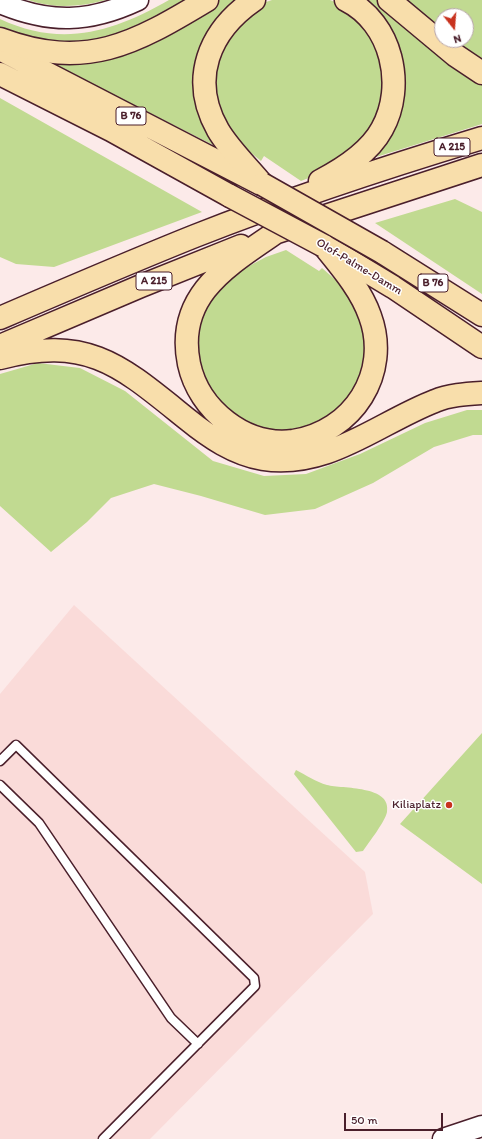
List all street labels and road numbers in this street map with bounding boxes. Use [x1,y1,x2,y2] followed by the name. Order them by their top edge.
[116,107,146,125] road number: B 76
[434,138,470,156] road number: A 215
[313,236,405,298] street label: Olof-Palme-Damm
[136,272,172,290] road number: A 215
[418,274,448,292] road number: B 76

